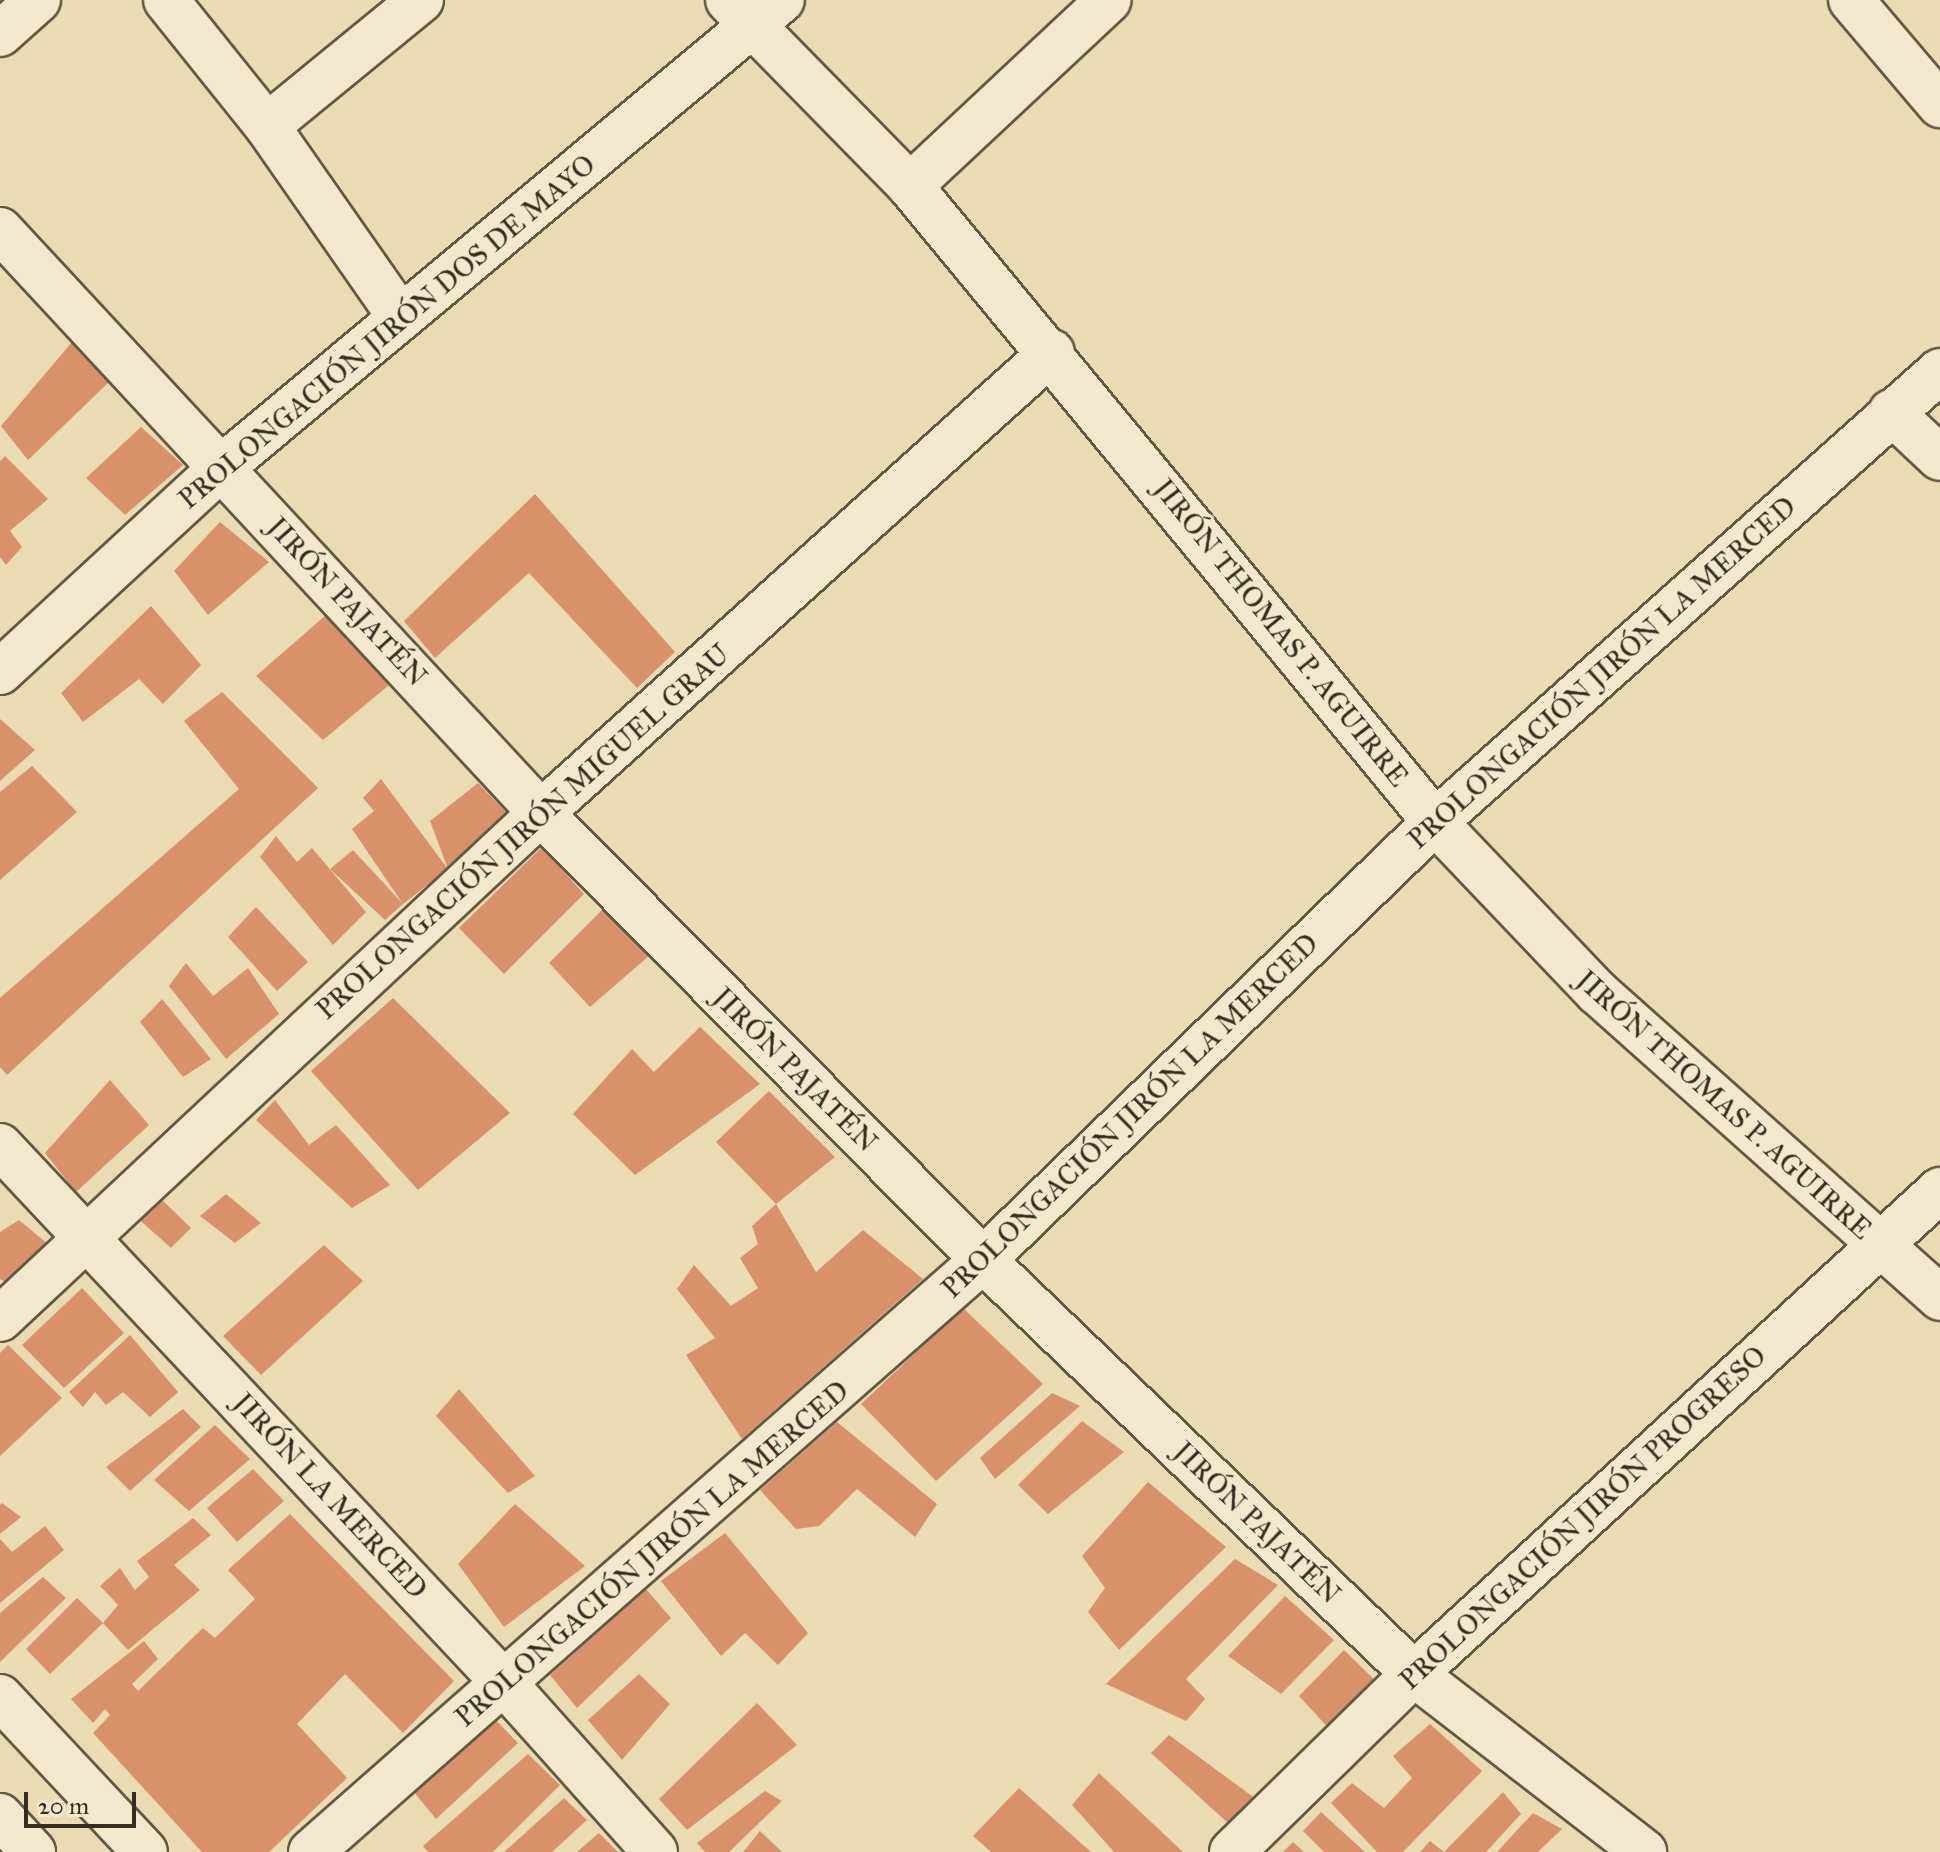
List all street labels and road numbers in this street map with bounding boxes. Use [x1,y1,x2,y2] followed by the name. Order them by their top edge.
[172,148,602,516] street label: PROLONGACIÓN JIRÓN DOS DE MAYO
[1147,472,1415,794] street label: JIRÓN THOMAS P. AGUIRRE
[1401,490,1803,856] street label: PROLONGACIÓN JIRÓN LA MERCED
[260,511,434,693] street label: JIRÓN PAJATÉN
[310,637,736,1027] street label: PROLONGACIÓN JIRÓN MIGUEL GRAU
[935,927,1325,1305] street label: PROLONGACIÓN JIRÓN LA MERCED
[1569,963,1879,1247] street label: JIRÓN THOMAS P. AGUIRRE
[706,981,884,1159] street label: JIRÓN PAJATÉN
[1393,1339,1773,1697] street label: PROLONGACIÓN JIRÓN PROGRESO
[448,1374,856,1734] street label: PROLONGACIÓN JIRÓN LA MERCED
[226,1386,434,1606] street label: JIRÓN LA MERCED
[1167,1435,1347,1611] street label: JIRÓN PAJATÉN

